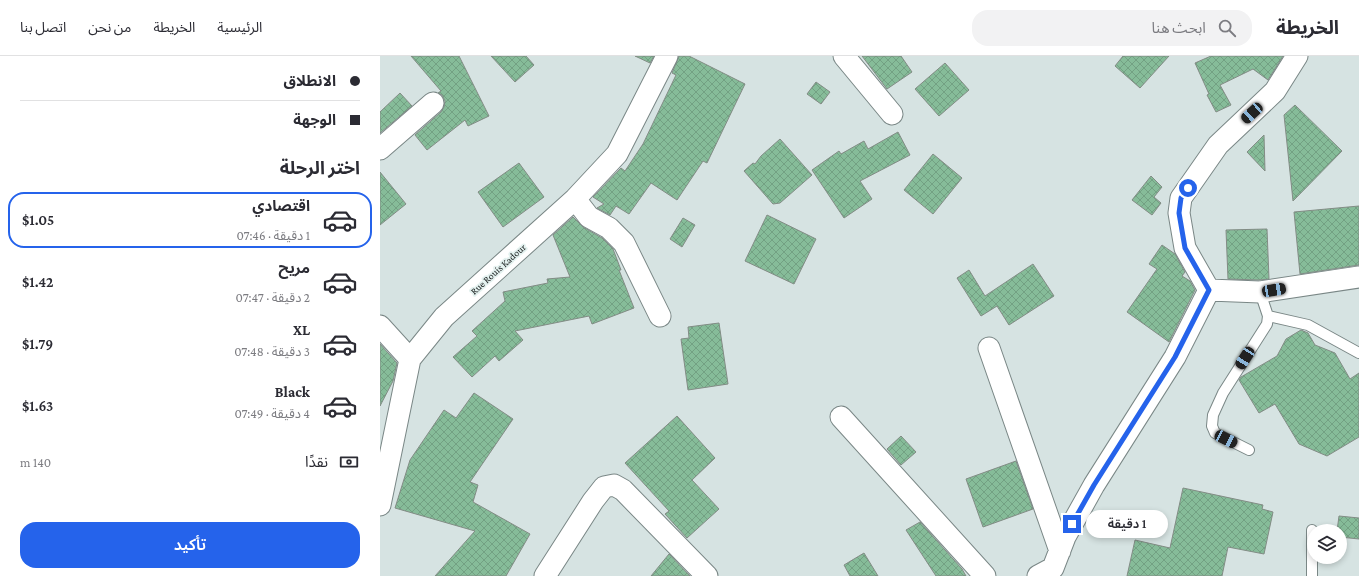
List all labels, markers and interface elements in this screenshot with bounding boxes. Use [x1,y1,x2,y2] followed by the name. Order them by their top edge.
[972,10,1252,46] search box
[1216,17,1238,39] icon: search
[1276,17,1339,38] text: الخريطة
[20,19,66,35] text: اتصل بنا
[88,19,131,35] text: من نحن
[153,19,195,35] text: الخريطة
[217,19,262,35] text: الرئيسية
[1151,20,1206,36] text: ابحث هنا
[284,73,336,89] text: الانطلاق
[1239,101,1265,125] car
[293,112,336,128] text: الوجهة
[280,158,360,178] text: اختر الرحلة
[1179,179,1197,197] route start
[252,198,310,214] text: اقتصادي
[322,202,358,238] icon: car
[22,212,54,228] text: $1.05
[237,228,310,243] text: 1 دقيقة · 07:46
[468,241,528,297] street label: Rue Rouis Kadour
[278,260,310,276] text: مريح
[322,264,358,300] icon: car
[22,274,54,290] text: $1.42
[1261,282,1287,298] car
[236,290,310,305] text: 2 دقيقة · 07:47
[293,322,310,338] text: XL
[322,326,358,362] icon: car
[22,336,53,352] text: $1.79
[234,344,310,359] text: 3 دقيقة · 07:48
[1233,345,1257,371] car
[275,384,310,400] text: Black
[322,388,358,424] icon: car
[22,398,53,414] text: $1.63
[234,406,310,421] text: 4 دقيقة · 07:49
[1213,428,1239,450] car
[338,451,360,473] icon: cash
[305,454,328,470] text: نقدًا
[20,455,51,470] text: 140 m
[1086,510,1168,538] callout: 1 دقيقة
[1063,515,1081,533] route end
[1108,516,1146,531] text: 1 دقيقة
[20,522,360,568] button: تأكيد
[1307,524,1347,564] map controls
[1307,524,1347,564] button: layers

